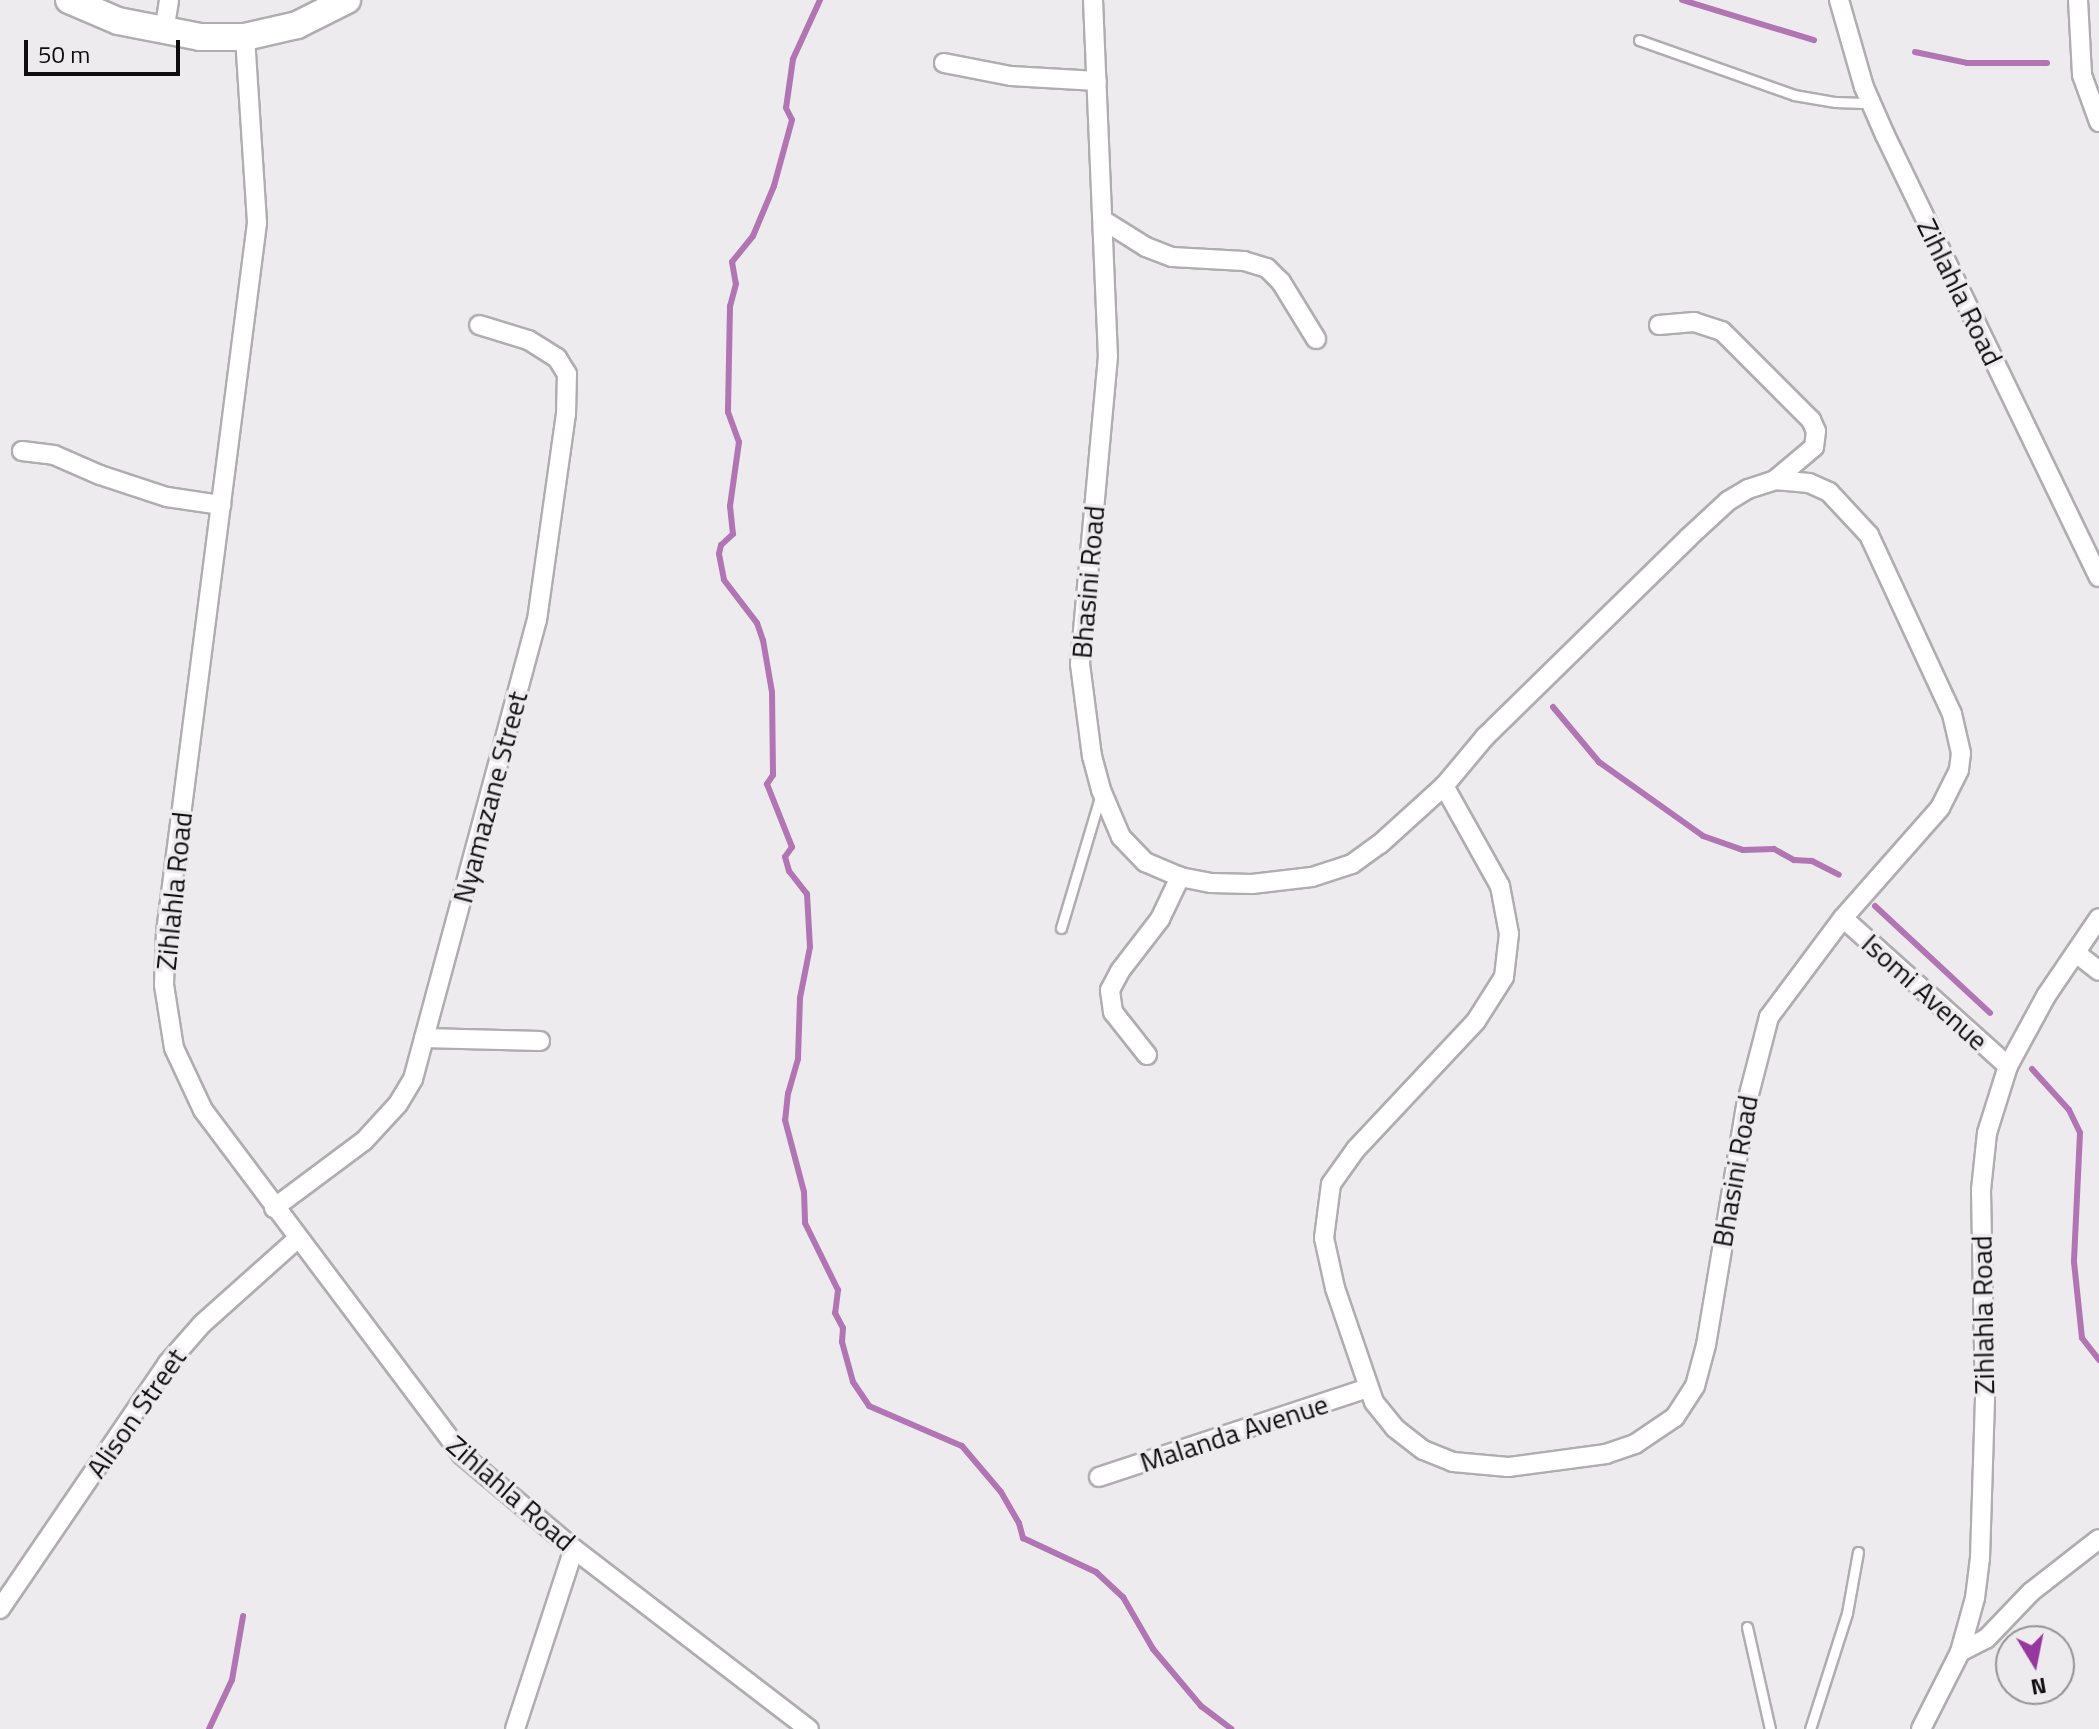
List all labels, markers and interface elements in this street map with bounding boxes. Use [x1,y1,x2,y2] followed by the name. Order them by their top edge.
[28,24,184,74] scale bar
[38,36,90,72] text: 50 m
[1910,213,2010,371] street label: Zihlahla Road
[1065,504,1111,660] street label: Bhasini Road
[446,687,534,907] street label: Nyamazane Street
[149,810,199,972] street label: Zihlahla Road
[1855,927,1995,1057] street label: Isomi Avenue
[1705,1093,1765,1249] street label: Bhasini Road
[1965,1235,2001,1395] street label: Zihlahla Road
[79,1342,193,1484] street label: Alison Street
[1136,1387,1332,1479] street label: Malanda Avenue
[440,1428,582,1558] street label: Zihlahla Road
[1995,1625,2075,1705] north arrow
[2028,1669,2049,1705] text: N

